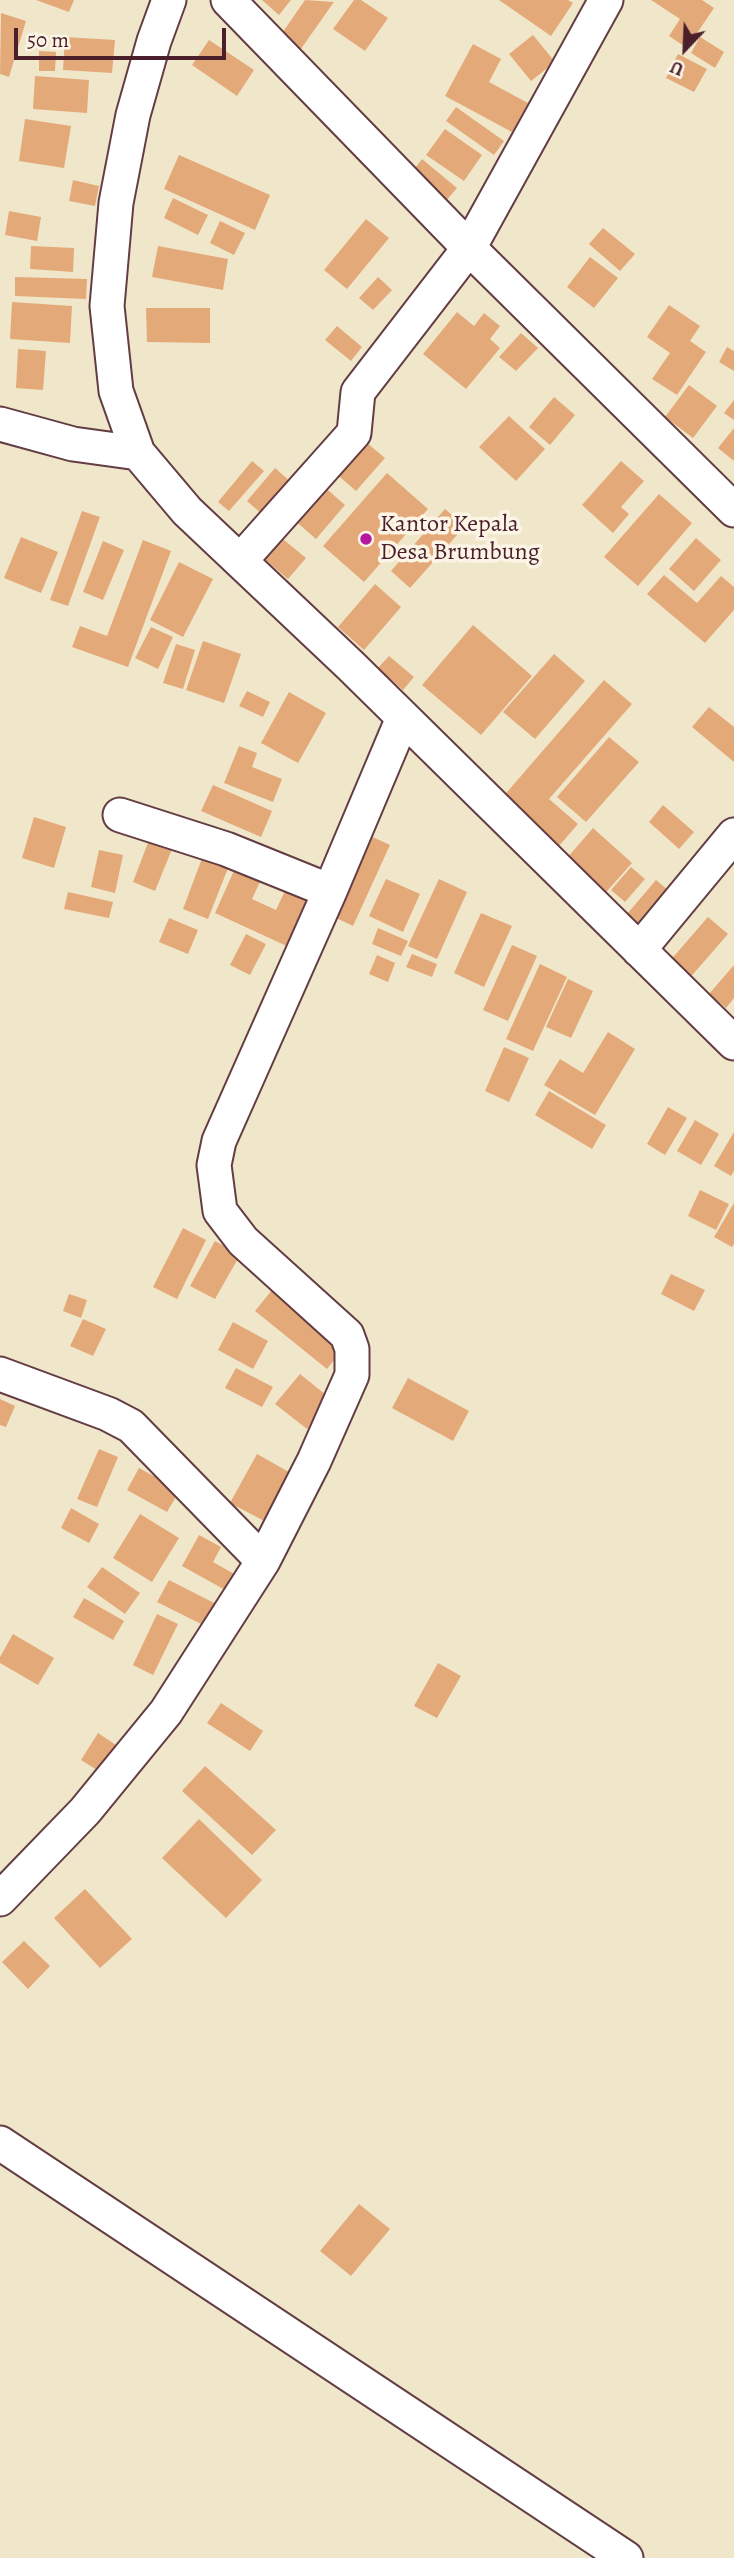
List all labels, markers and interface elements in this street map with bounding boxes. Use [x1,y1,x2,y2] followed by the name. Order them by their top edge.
[18,14,229,58] scale bar
[650,14,720,84] north arrow
[27,26,69,54] text: 50 m
[666,54,688,83] text: U
[380,511,540,567] place label: Kantor Kepala Desa Brumbung
[358,531,374,547] marker: Kantor Kepala Desa Brumbung

